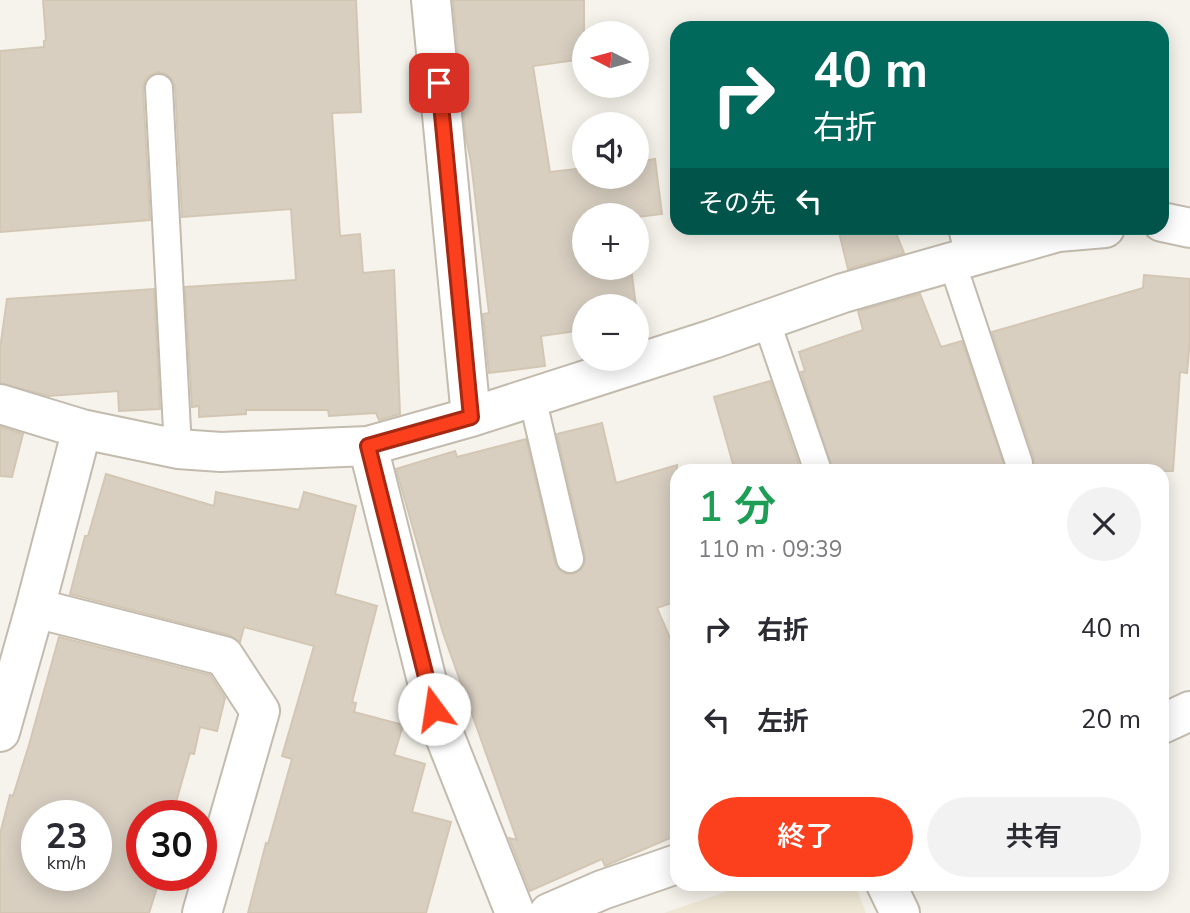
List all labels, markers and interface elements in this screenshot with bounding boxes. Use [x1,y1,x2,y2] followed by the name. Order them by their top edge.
[572,21,649,98] north arrow
[572,21,649,371] map controls
[813,37,928,104] text: 40 m
[698,49,789,140] icon: right
[409,53,469,113] pin
[420,64,458,102] icon: arrive
[813,106,877,149] text: 右折
[572,112,649,189] button: sound
[790,182,828,220] icon: left
[698,186,776,221] text: その先
[572,203,649,280] button: +
[572,294,649,371] button: −
[698,479,776,536] text: 1 分
[1067,487,1141,561] button: close
[698,534,843,565] text: 110 m · 09:39
[698,610,736,648] icon: right
[1081,611,1141,646] text: 40 m
[757,613,809,648] text: 右折
[397,672,471,746] position arrow
[698,701,736,739] icon: left
[1081,702,1141,737] text: 20 m
[757,704,809,739] text: 左折
[698,797,913,877] button: 終了
[927,797,1141,877] button: 共有
[126,800,217,891] speed limit sign: 30
[45,813,88,860] text: 23
[47,851,86,875] text: km/h

